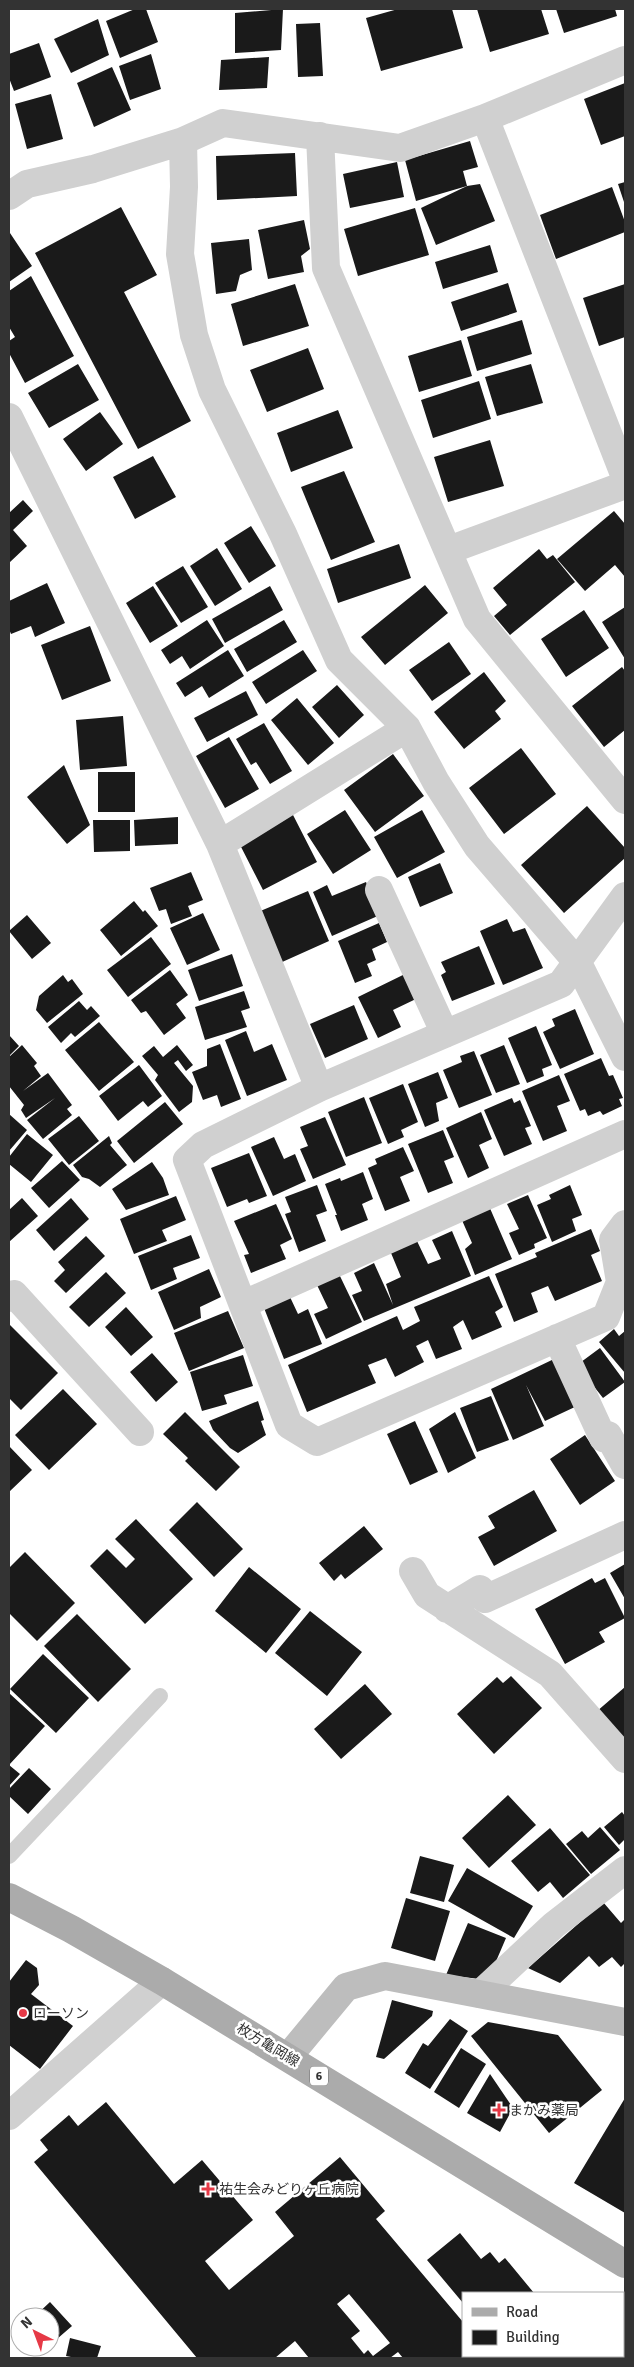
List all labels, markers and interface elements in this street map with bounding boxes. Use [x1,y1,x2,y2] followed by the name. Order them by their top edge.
[33,2005,89,2022] place label: ローソン
[17,2007,29,2019] marker: ローソン
[234,2020,302,2070] street label: 枚方亀岡線
[310,2066,328,2086] road number: 6
[509,2102,579,2119] place label: まかみ薬局
[493,2104,505,2116] marker: まかみ薬局
[219,2181,359,2198] place label: 祐生会みどりヶ丘病院
[201,2182,215,2196] marker: 祐生会みどりヶ丘病院
[462,2292,624,2357] legend
[506,2303,538,2321] text: Road
[10,2307,60,2357] north arrow
[17,2313,36,2332] text: N
[506,2328,560,2346] text: Building

